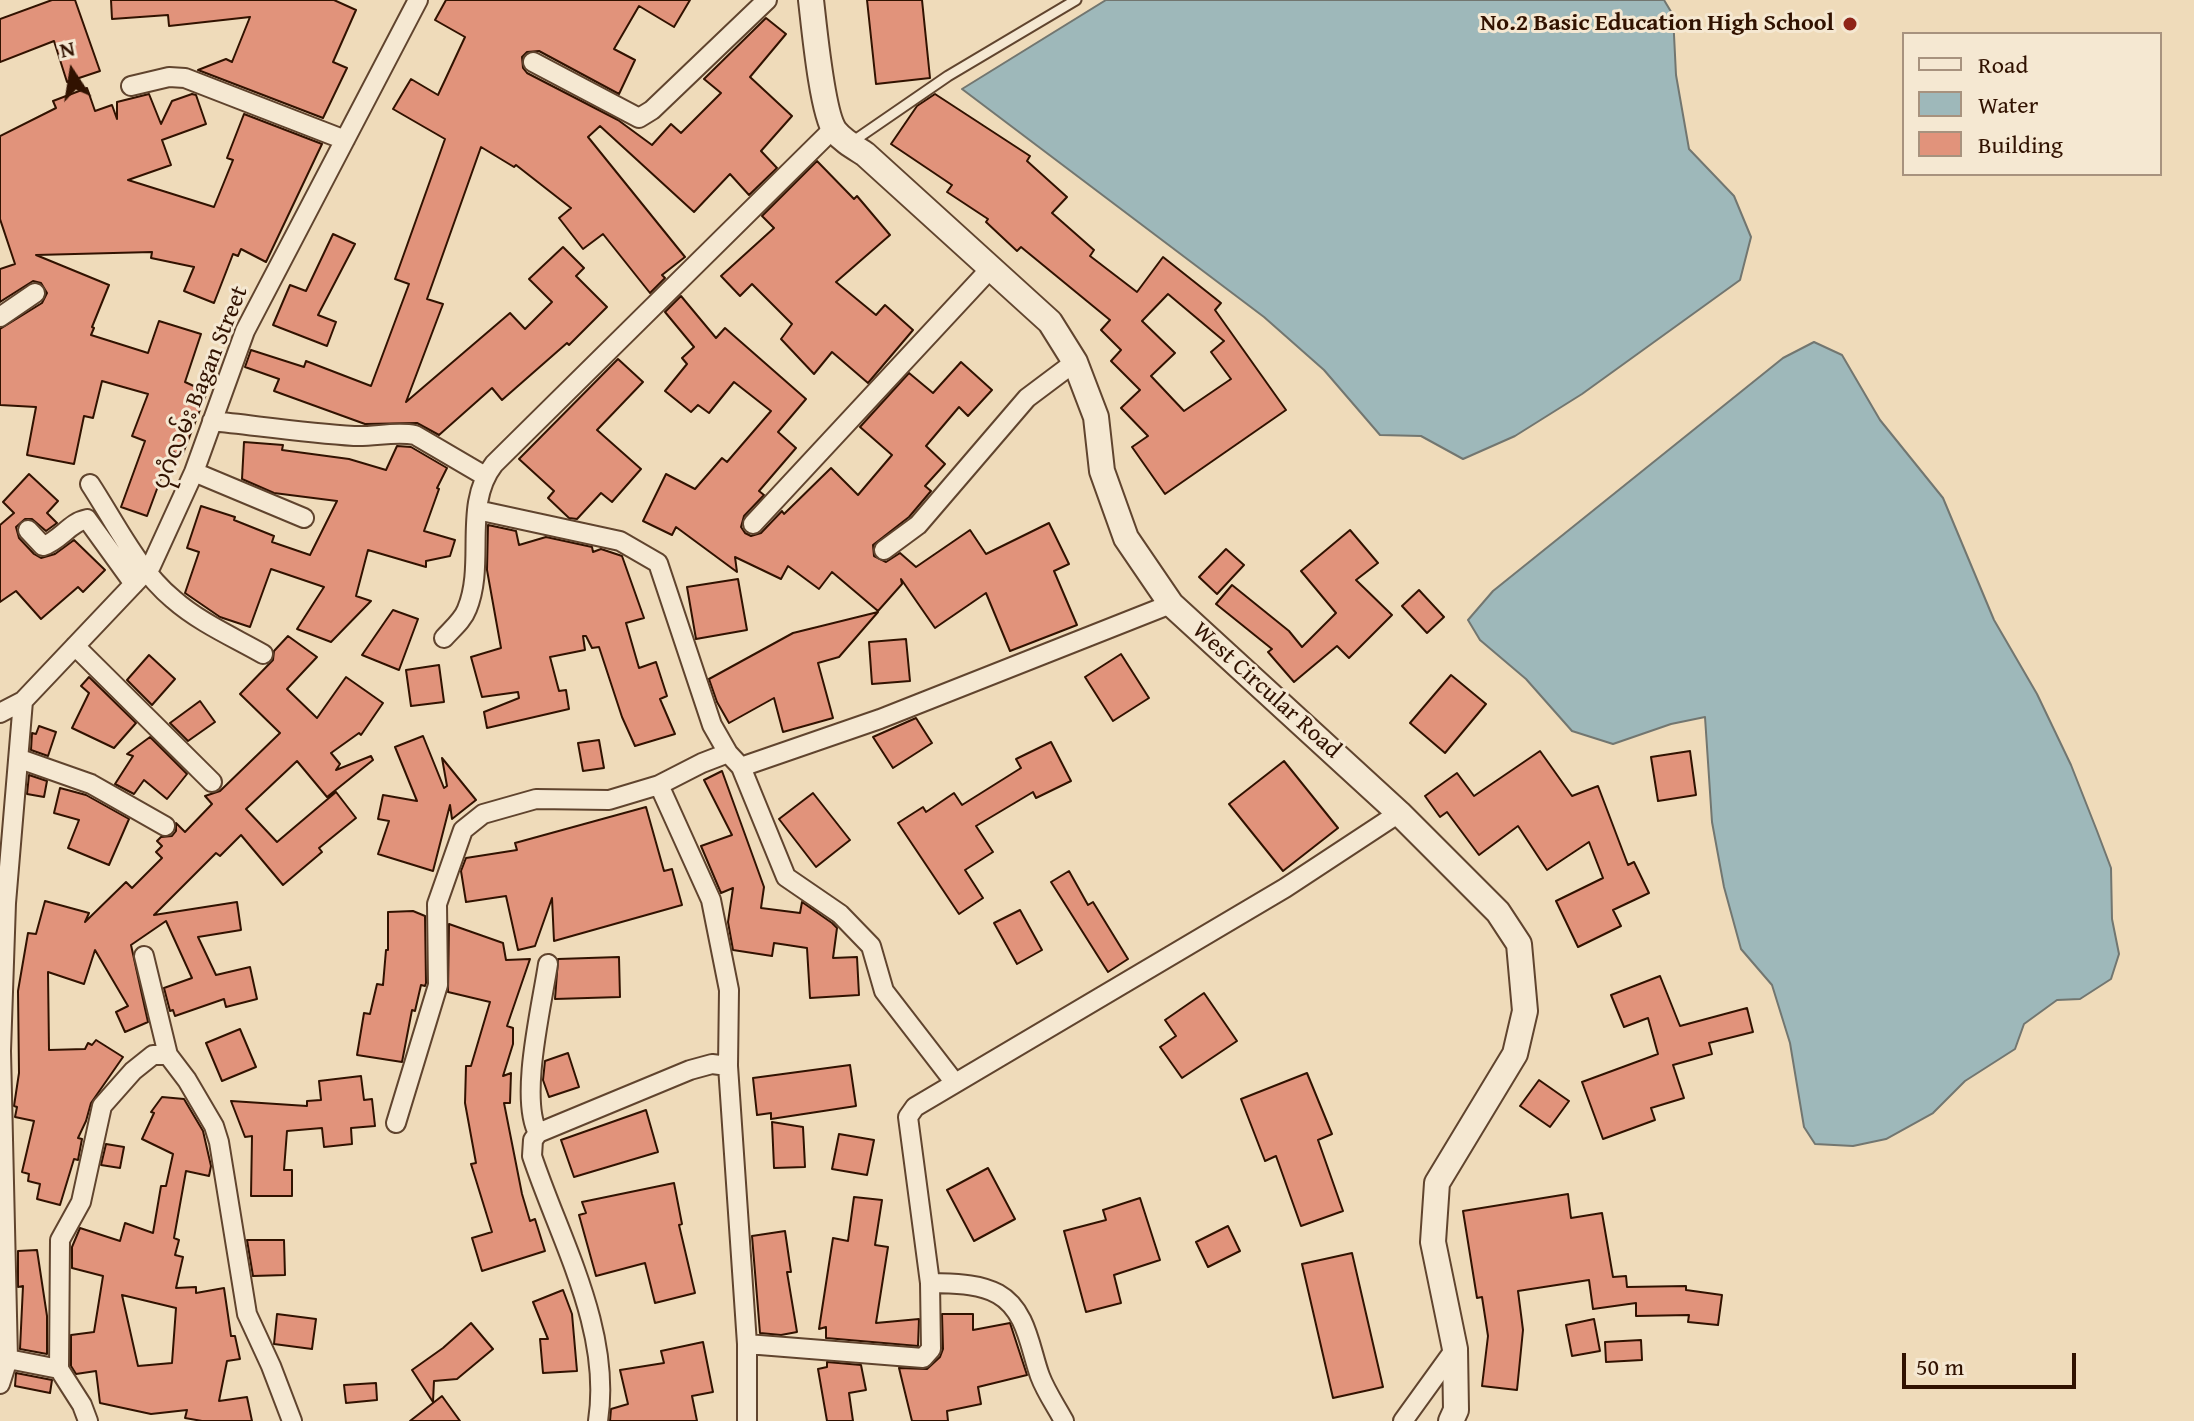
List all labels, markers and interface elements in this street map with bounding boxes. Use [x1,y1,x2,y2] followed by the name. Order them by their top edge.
[1480,10,1834,38] place label: No.2 Basic Education High School
[1841,15,1859,33] marker: No.2 Basic Education High School
[56,31,78,66] text: N
[32,32,112,112] north arrow
[1902,32,2162,176] legend
[1978,47,2028,82] text: Road
[1978,87,2038,122] text: Water
[1978,127,2063,162] text: Building
[147,282,255,494] street label: ပုဂံလမ်း Bagan Street
[1186,617,1346,765] street label: West Circular Road
[1906,1337,2080,1387] scale bar
[1916,1349,1964,1384] text: 50 m

